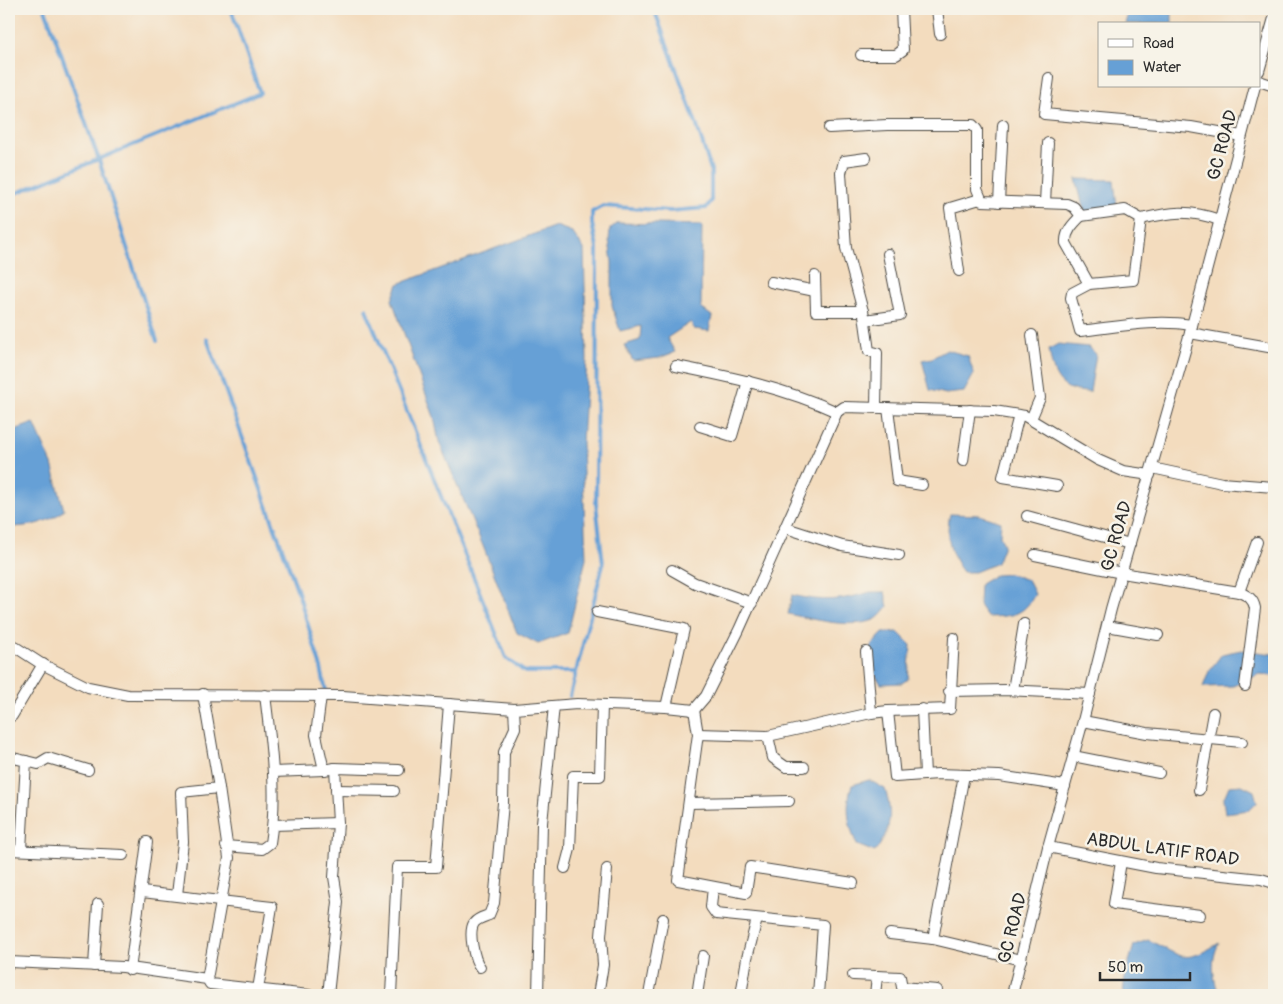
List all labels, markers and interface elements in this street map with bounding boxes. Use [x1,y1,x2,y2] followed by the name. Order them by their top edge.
[1098,22,1260,88] legend
[1143,34,1174,53] text: Road
[1143,58,1182,77] text: Water
[1202,107,1243,183] street label: GC ROAD
[1096,498,1137,574] street label: GC ROAD
[1085,827,1241,872] street label: ABDUL LATIF ROAD
[993,891,1032,966] street label: GC ROAD
[1100,949,1190,981] scale bar
[1108,958,1143,977] text: 50 m

